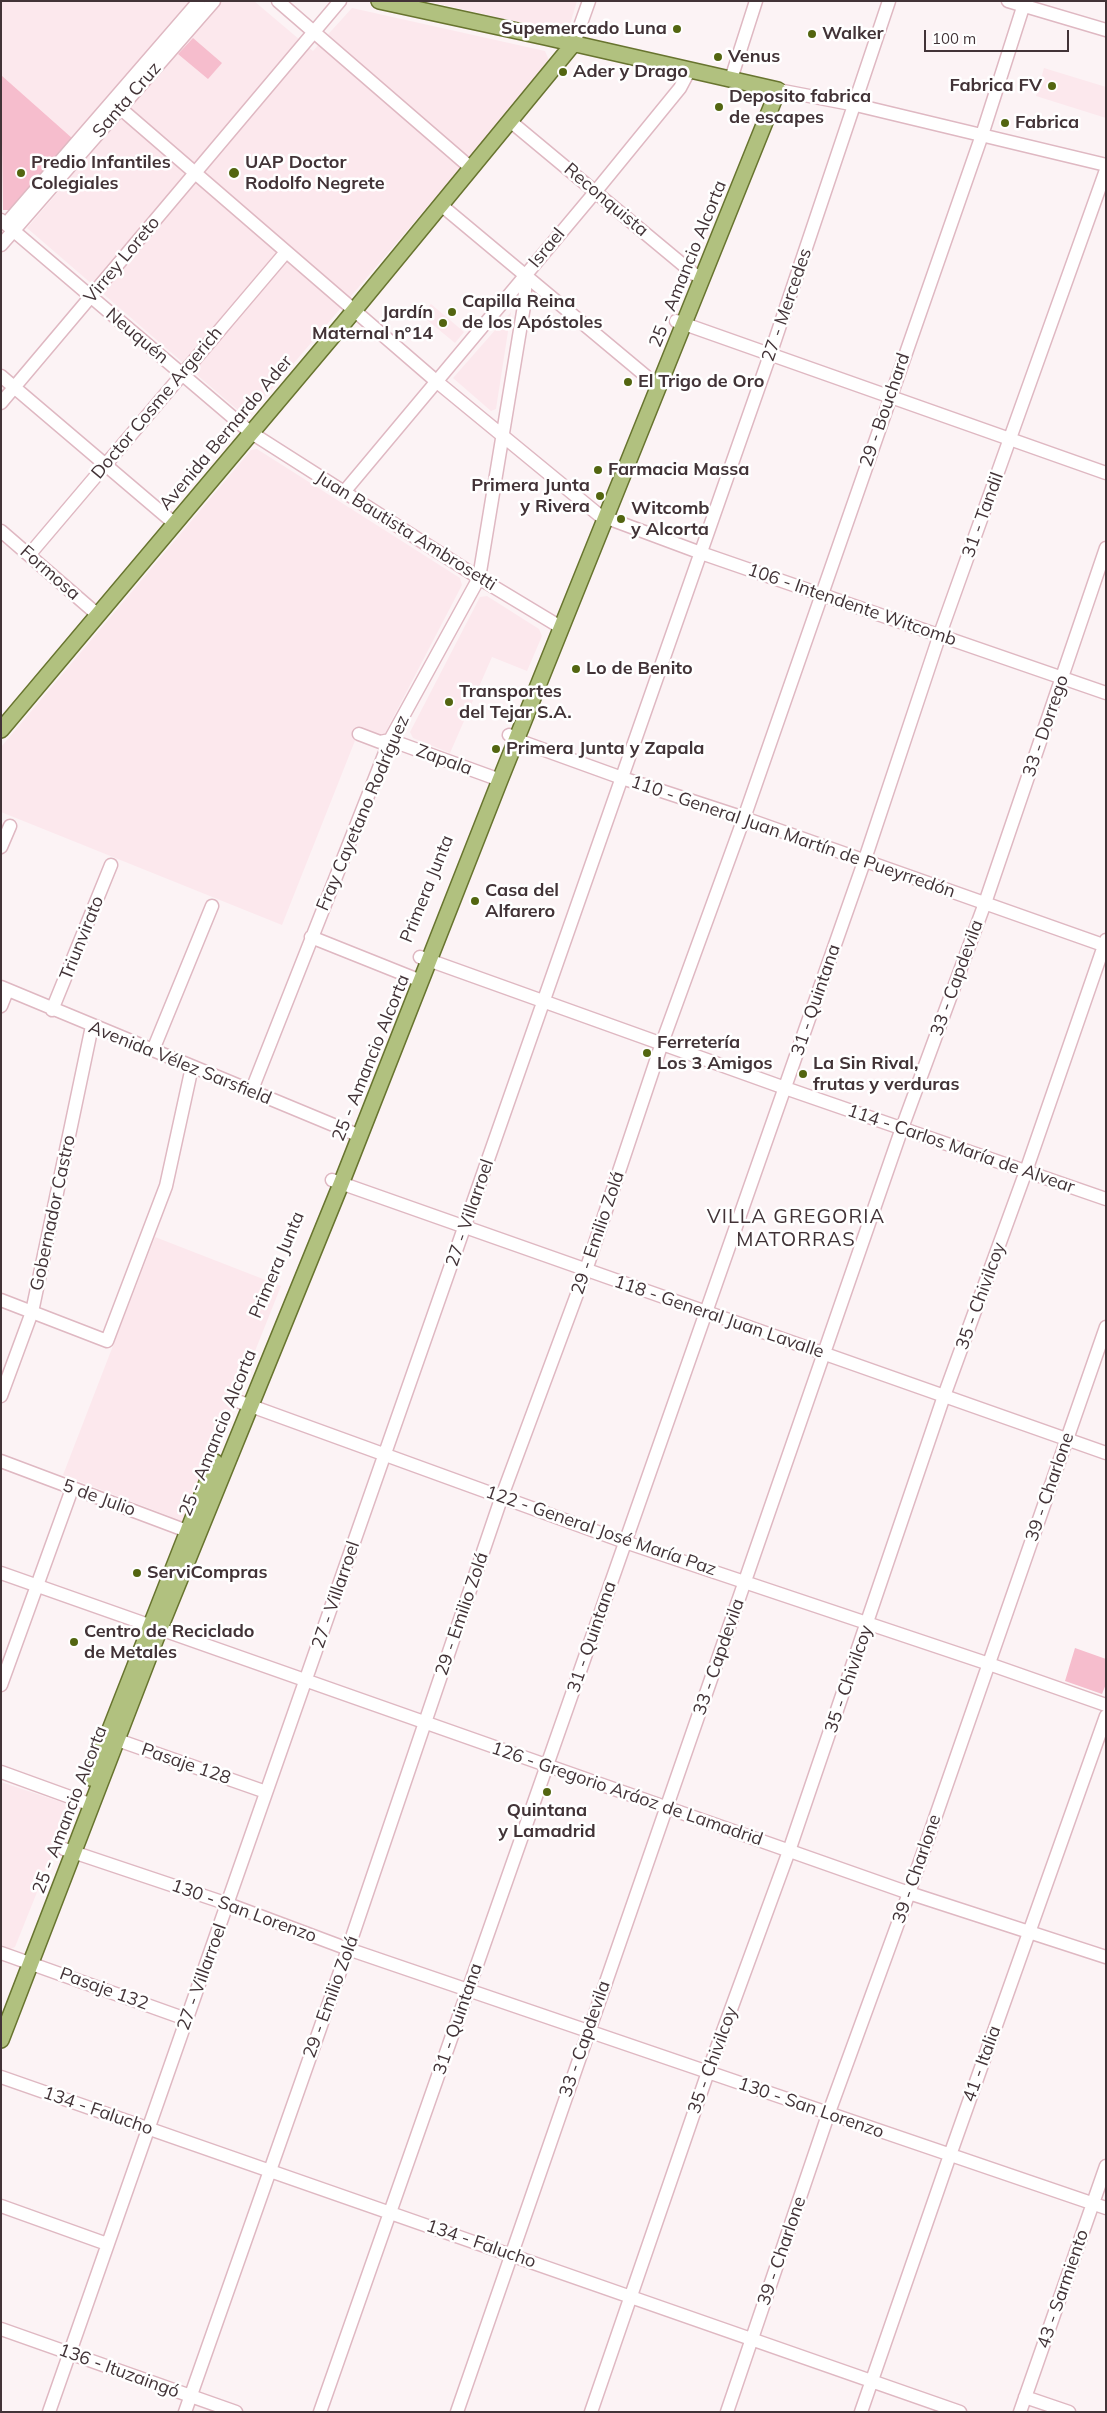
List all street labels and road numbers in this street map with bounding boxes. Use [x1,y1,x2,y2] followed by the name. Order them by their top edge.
[88,58,166,142] street label: Santa Cruz
[560,159,652,241] street label: Reconquista
[645,177,731,351] street label: 25 - Amancio Alcorta
[80,212,164,308] street label: Virrey Loreto
[524,224,570,272] street label: Israel
[758,246,816,364] street label: 27 - Mercedes
[101,304,173,368] street label: Neuquén
[87,322,227,484] street label: Doctor Cosme Argerich
[855,350,915,470] street label: 29 - Bouchard
[155,351,297,515] street label: Avenida Bernardo Ader
[312,466,500,596] street label: Juan Bautista Ambrosetti
[958,470,1008,560] street label: 31 - Tandil
[16,541,84,605] street label: Formosa
[745,559,959,651] street label: 106 - Intendente Witcomb
[1018,672,1074,780] street label: 33 - Dorrego
[312,712,414,914] street label: Fray Cayetano Rodríguez
[413,740,475,780] street label: Zapala
[628,771,958,903] street label: 110 - General Juan Martín de Pueyrredón
[396,832,458,946] street label: Primera Junta
[55,893,109,983] street label: Triunvirato
[926,917,988,1039] street label: 33 - Capdevila
[787,942,845,1058] street label: 31 - Quintana
[328,971,414,1145] street label: 25 - Amancio Alcorta
[86,1016,274,1110] street label: Avenida Vélez Sarsfield
[845,1100,1077,1198] street label: 114 - Carlos María de Alvear
[26,1133,80,1293] street label: Gobernador Castro
[442,1156,498,1270] street label: 27 - Villarroel
[567,1169,629,1297] street label: 29 - Emilio Zolá
[245,1208,309,1322] street label: Primera Junta
[952,1239,1010,1353] street label: 35 - Chivilcoy
[611,1271,827,1363] street label: 118 - General Juan Lavalle
[175,1346,261,1520] street label: 25 - Amancio Alcorta
[1021,1430,1079,1544] street label: 39 - Charlone
[60,1475,138,1521] street label: 5 de Julio
[483,1481,719,1581] street label: 122 - General José María Paz
[308,1538,364,1652] street label: 27 - Villarroel
[431,1550,493,1678] street label: 29 - Emilio Zolá
[563,1579,621,1695] street label: 31 - Quintana
[689,1596,749,1718] street label: 33 - Capdevila
[820,1622,878,1736] street label: 35 - Chivilcoy
[28,1723,112,1897] street label: 25 - Amancio Alcorta
[489,1737,765,1851] street label: 126 - Gregorio Aráoz de Lamadrid
[139,1739,233,1789] street label: Pasaje 128
[888,1812,946,1926] street label: 39 - Charlone
[168,1875,320,1947] street label: 130 - San Lorenzo
[173,1921,231,2033] street label: 27 - Villarroel
[299,1933,363,2061] street label: 29 - Emilio Zolá
[429,1961,487,2077] street label: 31 - Quintana
[57,1963,151,2015] street label: Pasaje 132
[555,1978,615,2100] street label: 33 - Capdevila
[684,2003,742,2117] street label: 35 - Chivilcoy
[958,2023,1006,2105] street label: 41 - Italia
[735,2073,887,2143] street label: 130 - San Lorenzo
[40,2082,156,2140] street label: 134 - Falucho
[753,2194,811,2308] street label: 39 - Charlone
[423,2215,539,2273] street label: 134 - Falucho
[1033,2227,1093,2351] street label: 43 - Sarmiento
[56,2339,182,2403] street label: 136 - Ituzaingó

